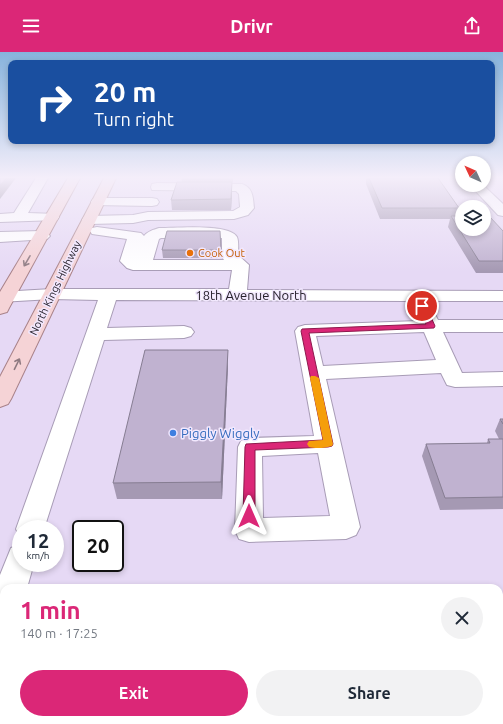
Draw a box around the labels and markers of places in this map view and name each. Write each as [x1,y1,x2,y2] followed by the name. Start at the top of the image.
[198,247,245,259] place label: Cook Out
[185,248,195,258] marker: Cook Out
[405,289,439,323] pin
[181,426,260,440] place label: Piggly Wiggly
[168,428,178,438] marker: Piggly Wiggly

